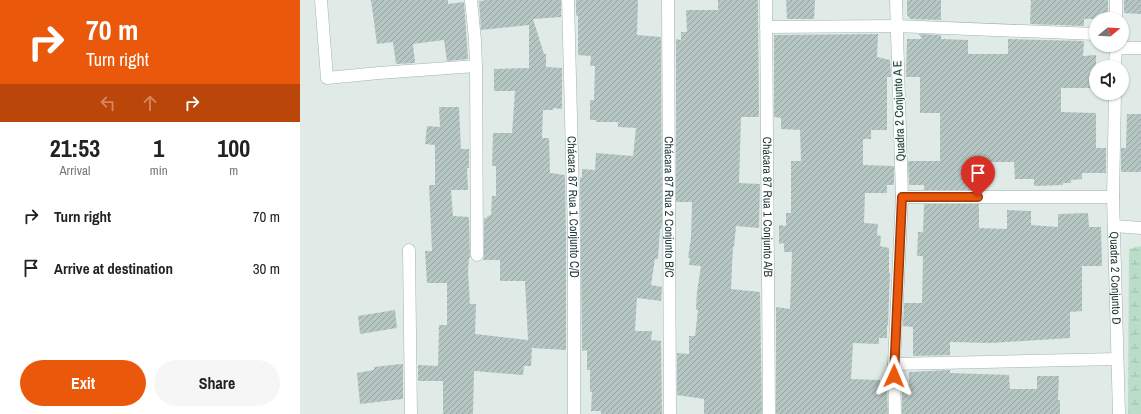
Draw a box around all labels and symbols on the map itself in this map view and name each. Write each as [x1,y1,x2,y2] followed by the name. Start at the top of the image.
[1089,12,1129,52] north arrow
[889,60,909,162] street label: Quadra 2 Conjunto A E
[563,136,582,278] street label: Chácara 87 Rua 1 Conjunto C/D
[661,136,677,278] street label: Chácara 87 Rua 2 Conjunto B/C
[759,137,776,278] street label: Chácara 87 Rua 1 Conjunto A/B
[961,156,995,197] pin
[1106,231,1125,325] street label: Quadra 2 Conjunto D
[873,355,915,397] position arrow

